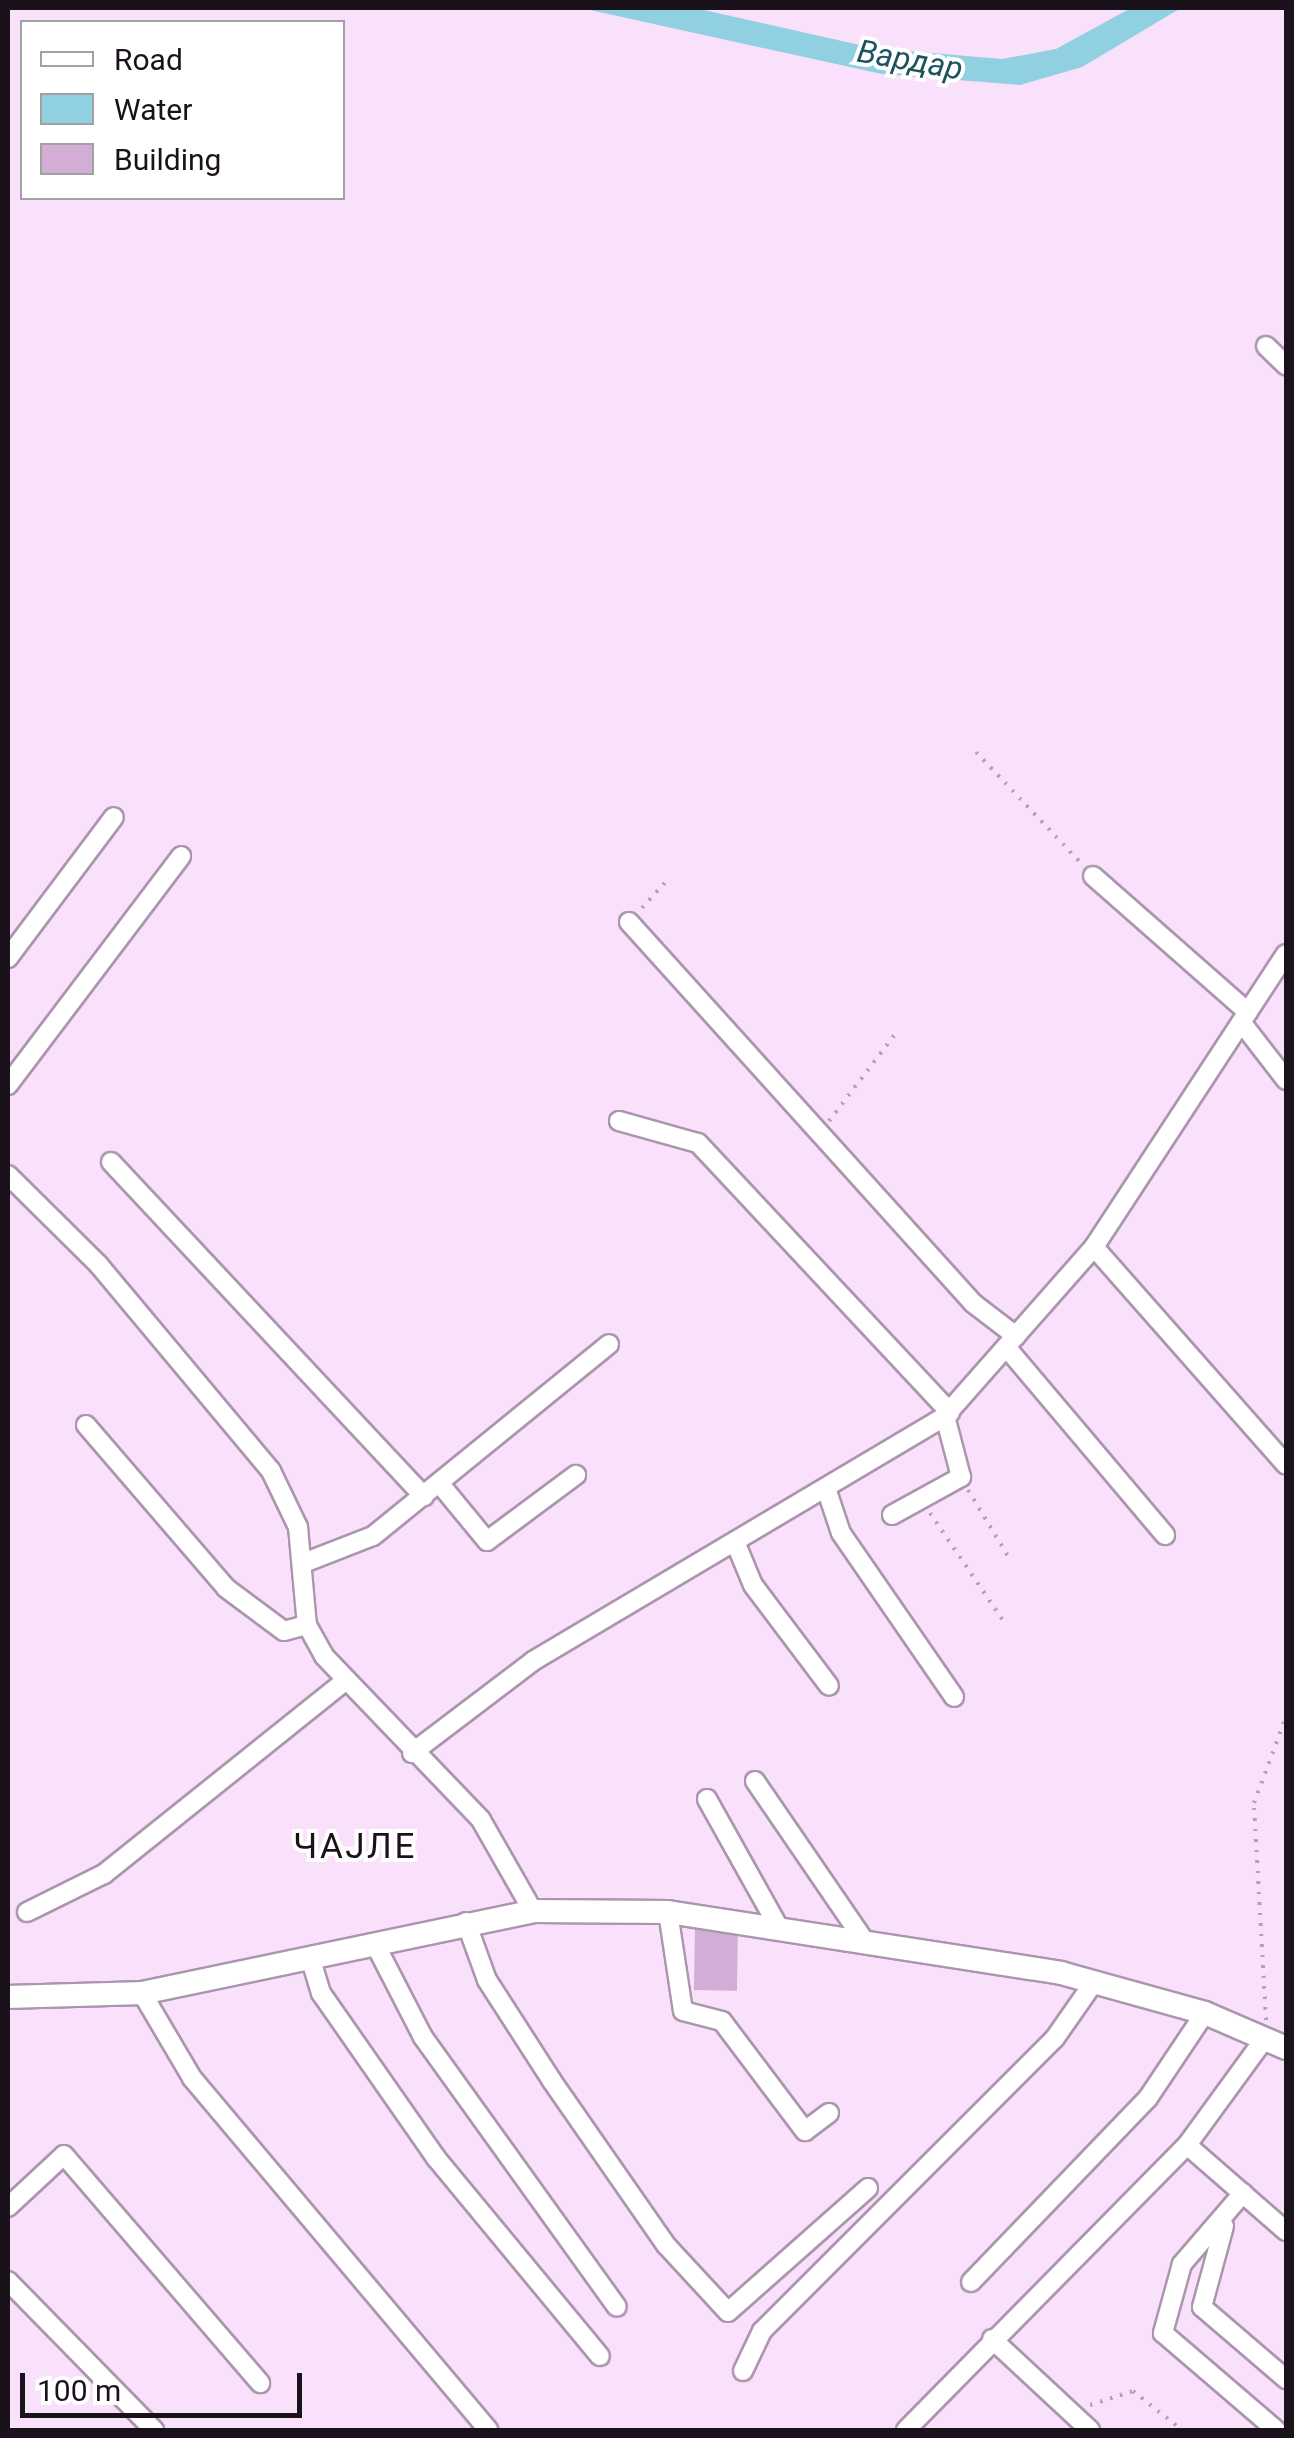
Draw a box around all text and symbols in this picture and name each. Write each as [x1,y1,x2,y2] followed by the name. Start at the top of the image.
[20,20,345,200] legend
[854,32,966,88] water label: Вардар
[114,42,183,77] text: Road
[114,92,192,127] text: Water
[114,142,221,177] text: Building
[293,1826,417,1868] district label: ЧАЈЛЕ
[25,2353,308,2415] scale bar
[37,2373,121,2408] text: 100 m

